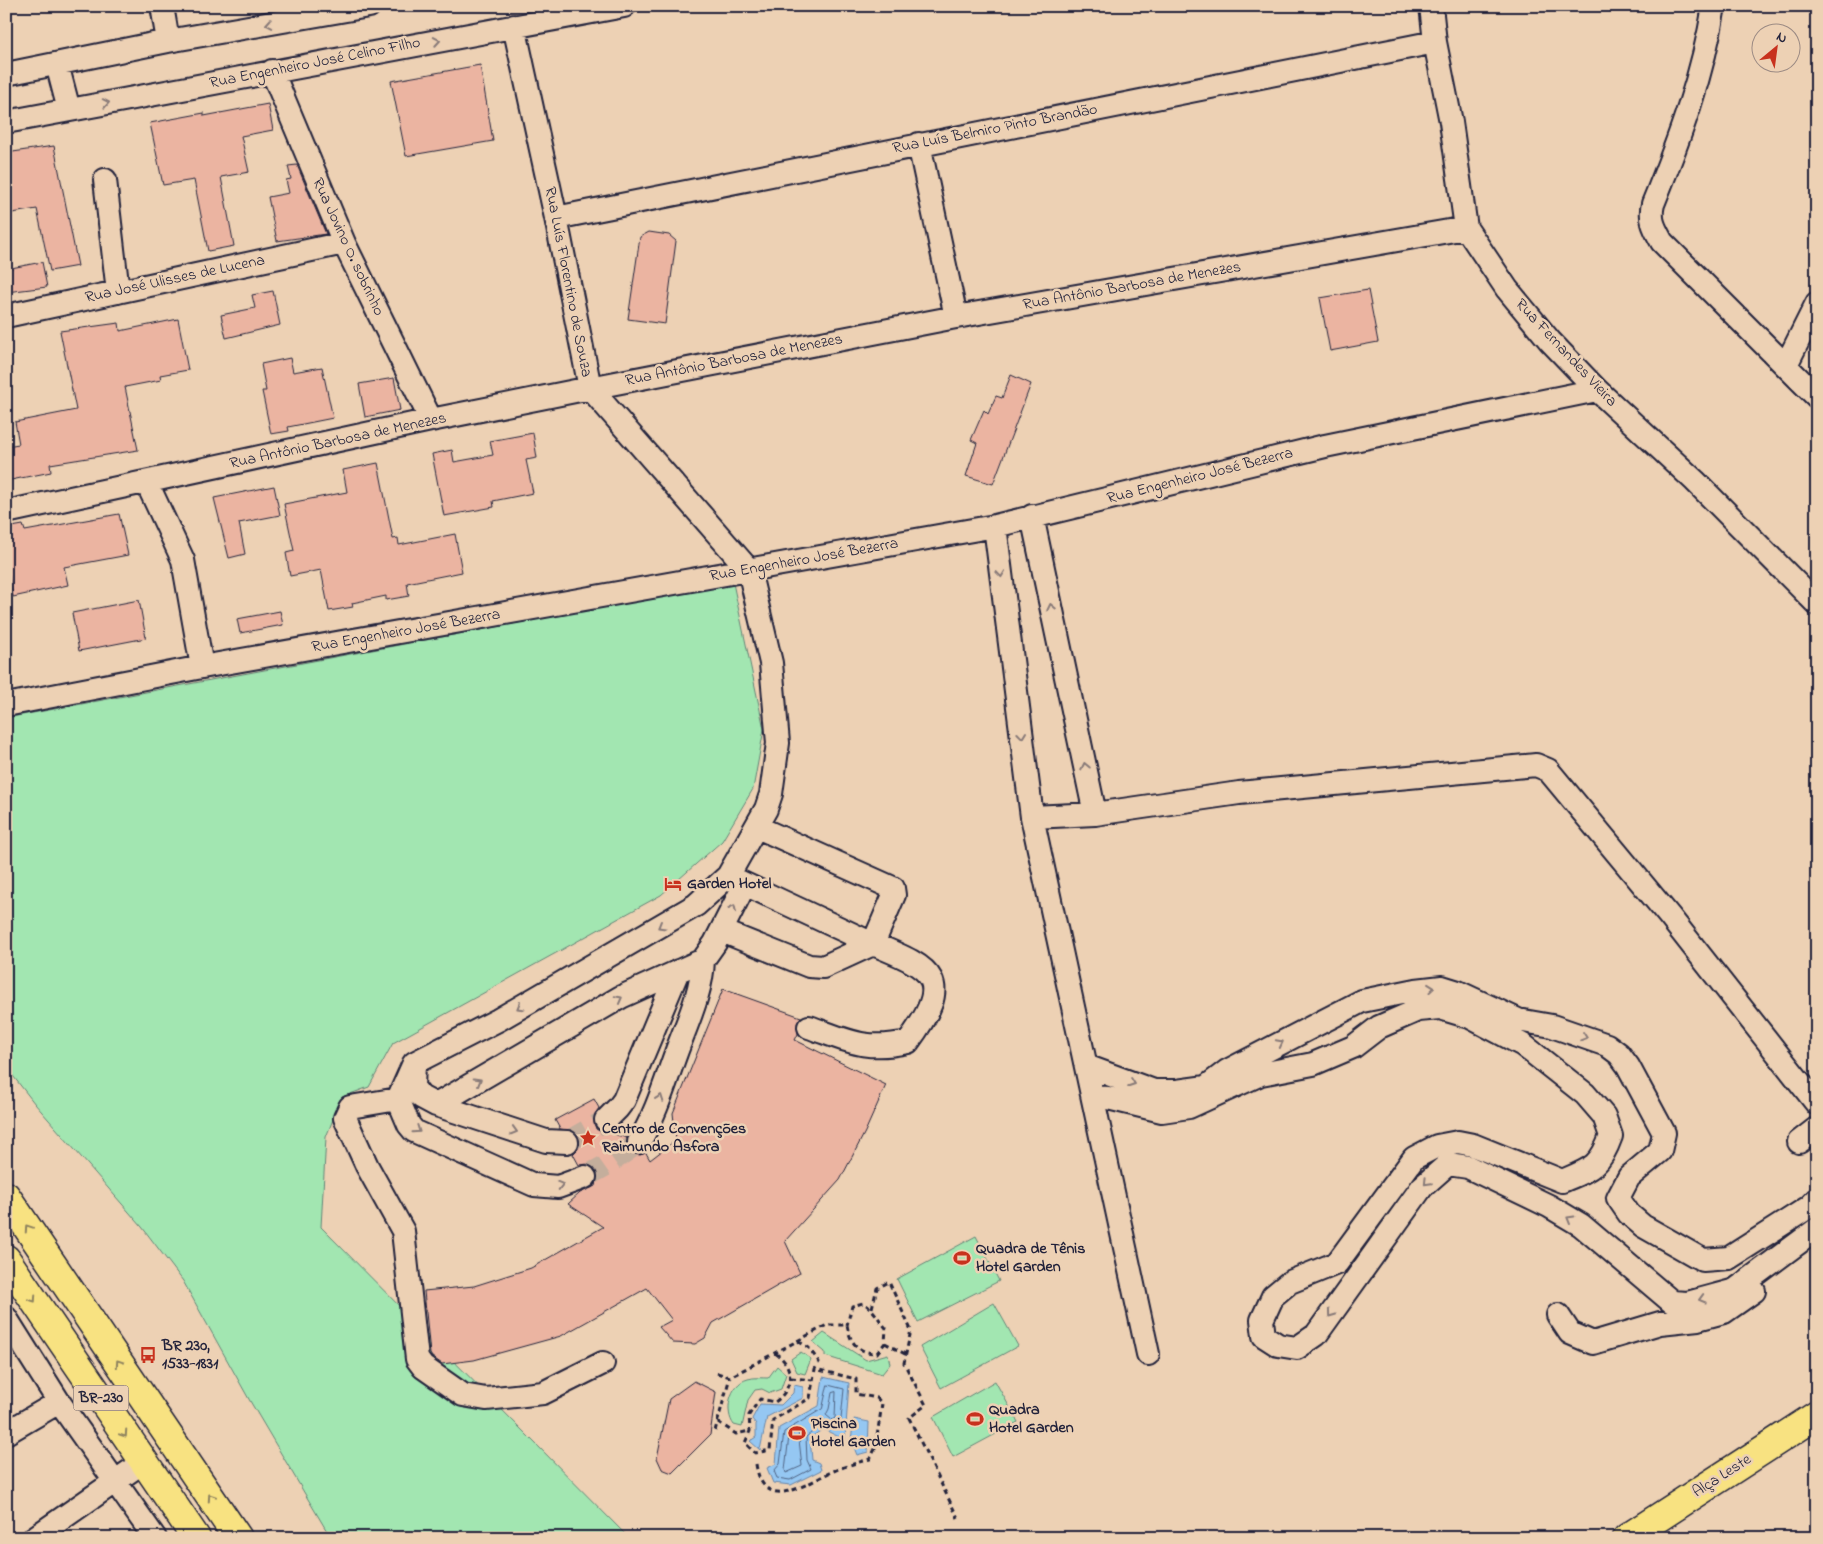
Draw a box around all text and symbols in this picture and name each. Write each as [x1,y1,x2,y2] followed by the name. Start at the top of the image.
[265,18,274,28] one-way arrow
[1750,22,1800,72] north arrow
[1772,26,1791,49] text: N
[207,31,423,95] street label: Rua Engenheiro José Celino Filho
[433,36,442,46] one-way arrow
[890,97,1100,161] street label: Rua Luís Belmiro Pinto Brandão
[101,98,110,109] one-way arrow
[305,174,391,320] street label: Rua Jovino O. sobrinho
[538,185,598,379] street label: Rua Luís Florentino de Souza
[83,248,267,310] street label: Rua José Ulisses de Lucena
[1021,255,1243,317] street label: Rua Antônio Barbosa de Menezes
[1509,293,1623,413] street label: Rua Fernandes Vieira
[623,327,845,393] street label: Rua Antônio Barbosa de Menezes
[227,406,449,476] street label: Rua Antônio Barbosa de Menezes
[1104,441,1296,511] street label: Rua Engenheiro José Bezerra
[708,532,900,588] street label: Rua Engenheiro José Bezerra
[995,570,1006,578] one-way arrow
[310,603,502,659] street label: Rua Engenheiro José Bezerra
[1046,603,1057,612] one-way arrow
[1016,731,1027,739] one-way arrow
[1080,762,1091,770] one-way arrow
[687,872,772,896] place label: Garden Hotel
[663,874,683,894] hotel icon: Garden Hotel
[727,904,737,913] one-way arrow
[657,919,666,929] one-way arrow
[1428,983,1436,994] one-way arrow
[613,995,622,1005] one-way arrow
[517,1001,526,1011] one-way arrow
[1580,1031,1588,1041] one-way arrow
[1275,1039,1284,1049] one-way arrow
[473,1077,482,1087] one-way arrow
[1127,1077,1136,1087] one-way arrow
[654,1094,664,1103] one-way arrow
[601,1117,746,1159] place label: Centro de Convenções Raimundo Asfora
[412,1124,421,1134] one-way arrow
[510,1126,518,1136] one-way arrow
[578,1128,598,1148] place icon: Centro de Convenções Raimundo Asfora
[1424,1177,1433,1186] one-way arrow
[556,1180,564,1191] one-way arrow
[1567,1215,1576,1225] one-way arrow
[25,1225,34,1234] one-way arrow
[976,1237,1085,1279] place label: Quadra de Tênis Hotel Garden
[952,1248,972,1268] sports icon: Quadra de Tênis Hotel Garden
[1698,1293,1706,1303] one-way arrow
[27,1294,37,1303] one-way arrow
[1328,1308,1337,1318] one-way arrow
[161,1334,219,1376] place label: BR 230, 1533-1831
[138,1345,158,1365] bus stop icon: BR 230, 1533-1831
[116,1359,125,1369] one-way arrow
[74,1386,128,1410] road number: BR-230
[989,1398,1074,1440] place label: Quadra Hotel Garden
[965,1409,985,1429] sports icon: Quadra Hotel Garden
[811,1412,896,1454] place label: Piscina Hotel Garden
[787,1423,807,1443] sports icon: Piscina Hotel Garden
[118,1428,127,1437] one-way arrow
[1688,1447,1757,1504] street label: Alça Leste
[207,1494,217,1503] one-way arrow

